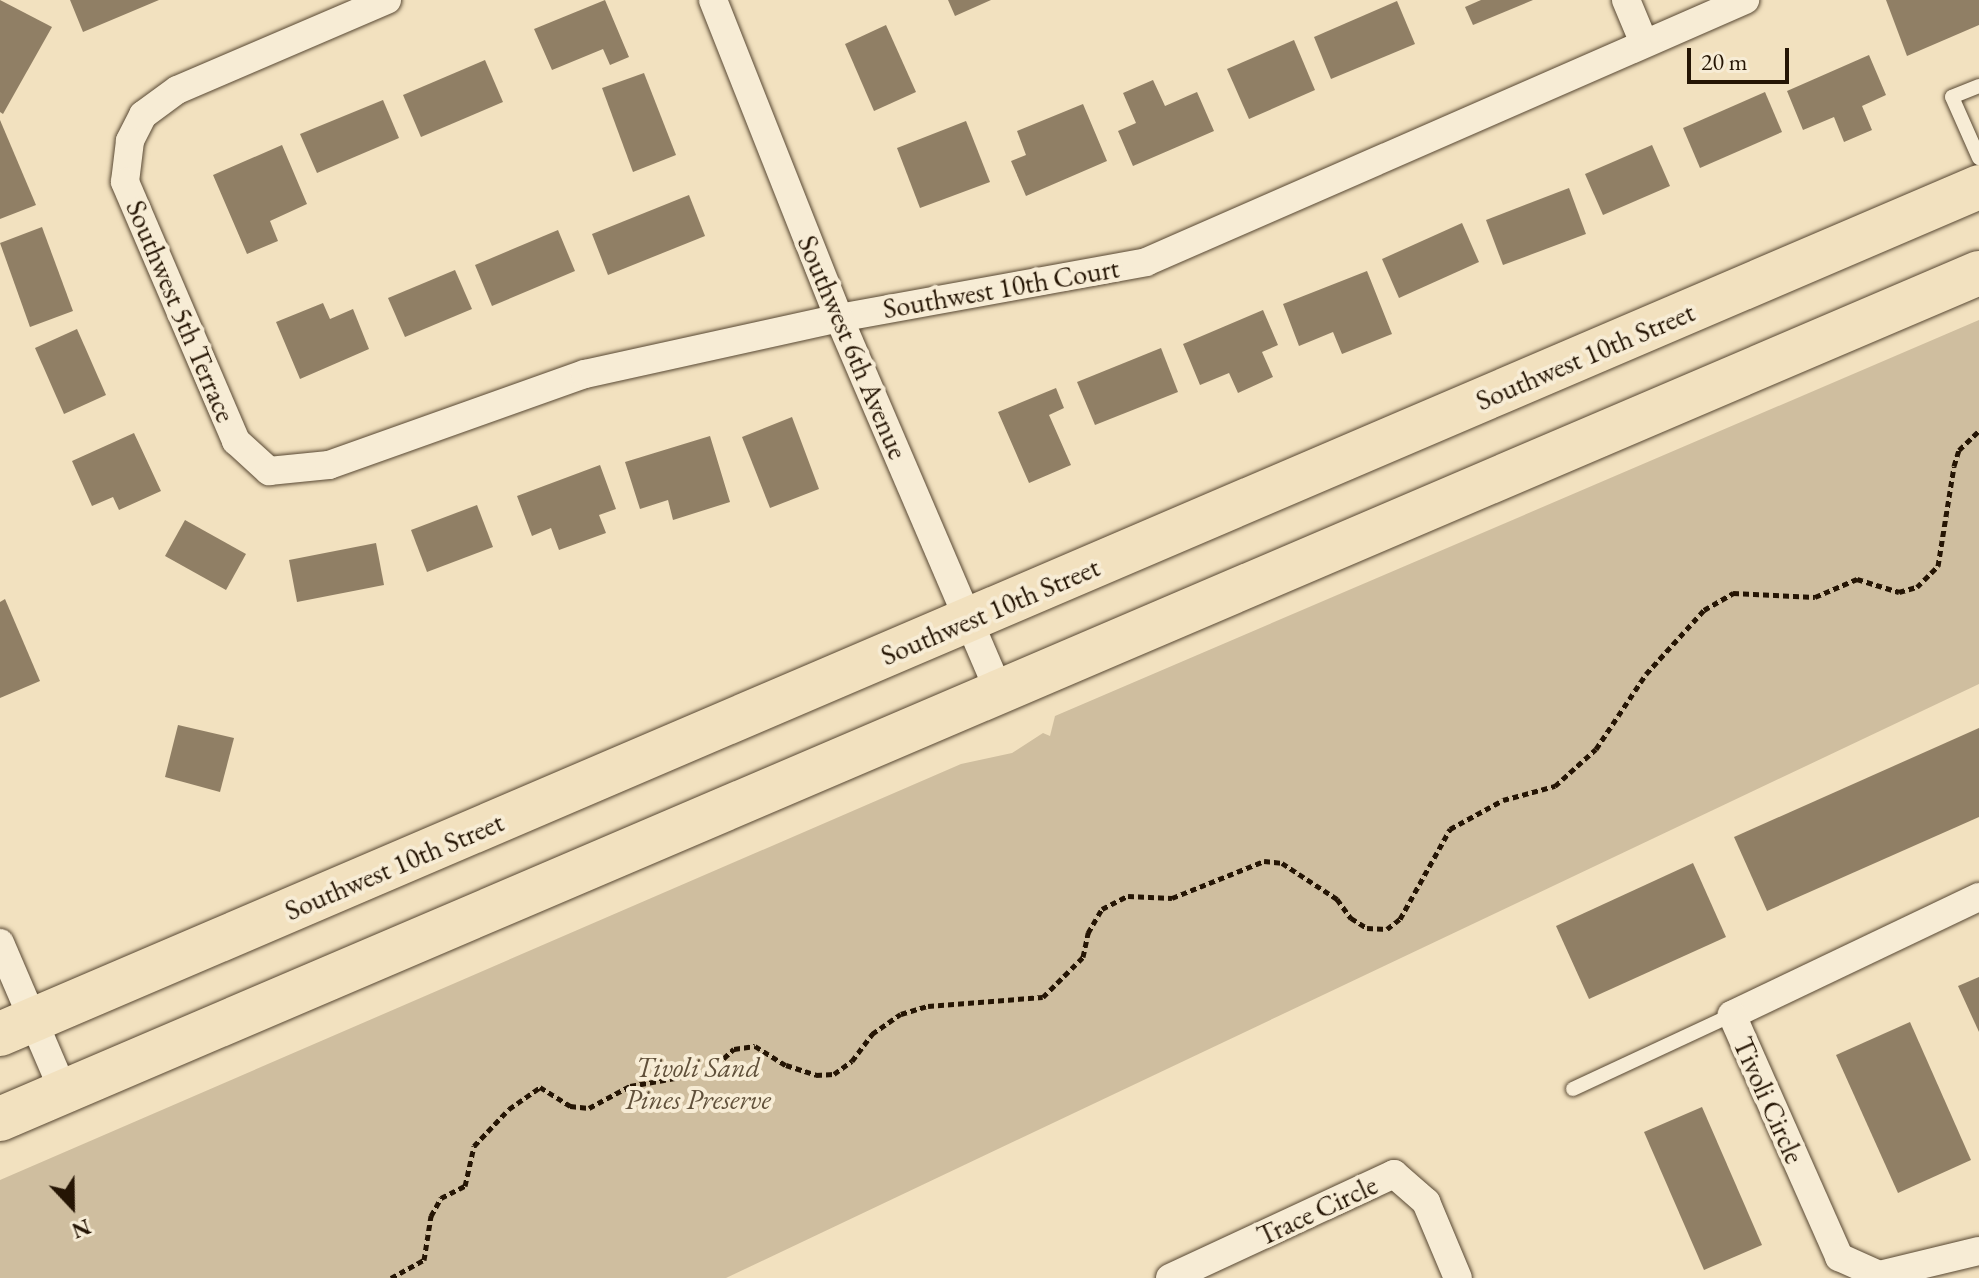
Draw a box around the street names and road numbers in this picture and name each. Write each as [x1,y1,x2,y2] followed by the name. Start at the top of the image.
[119,195,243,427] street label: Southwest 5th Terrace
[791,230,915,464] street label: Southwest 6th Avenue
[880,251,1122,325] street label: Southwest 10th Court
[1471,295,1699,417] street label: Southwest 10th Street
[876,550,1104,672] street label: Southwest 10th Street
[280,805,508,927] street label: Southwest 10th Street
[1726,1032,1812,1168] street label: Tivoli Circle
[1251,1168,1383,1252] street label: Trace Circle

